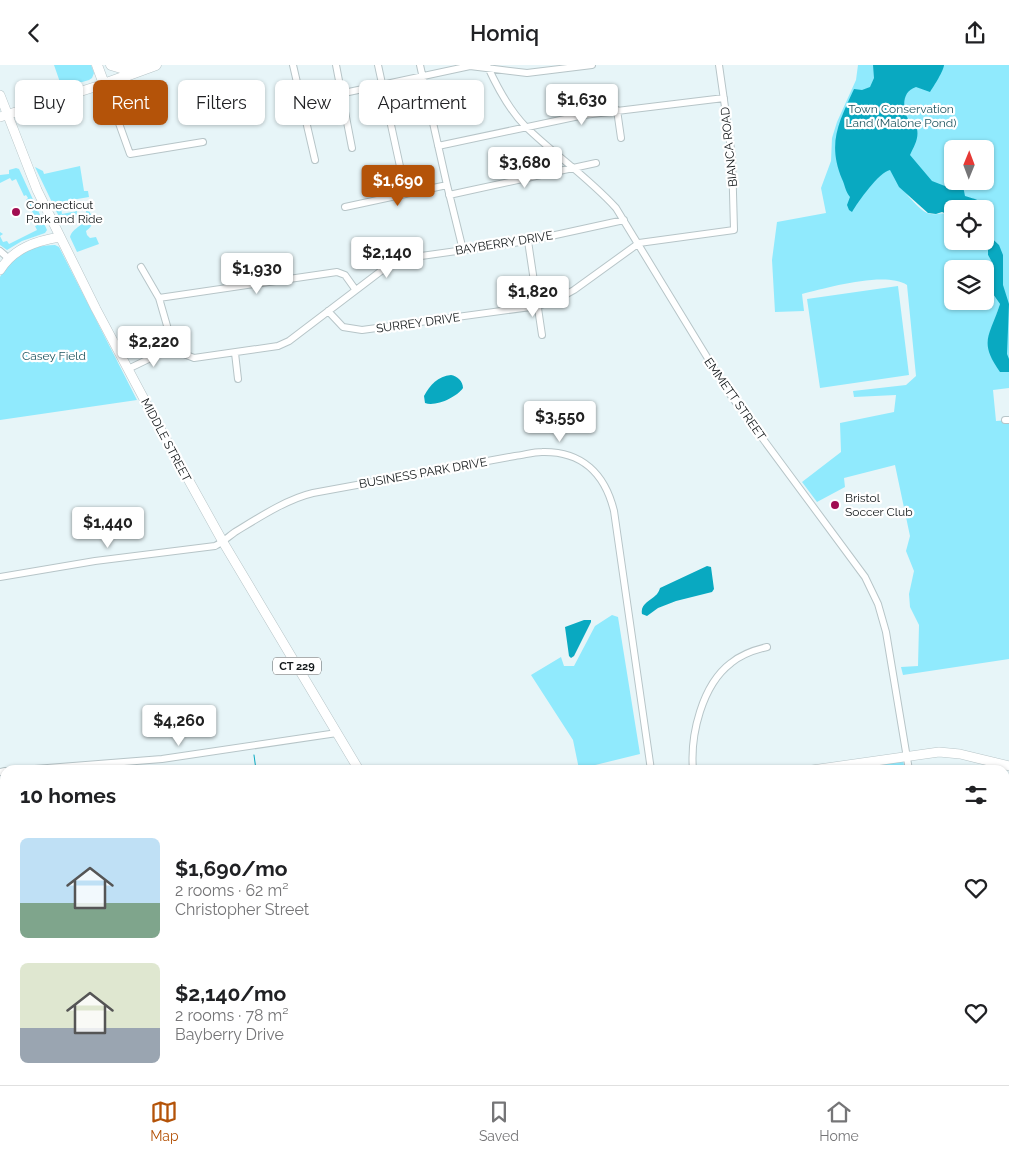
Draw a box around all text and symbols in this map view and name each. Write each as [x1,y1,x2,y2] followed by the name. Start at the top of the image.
[20,19,48,47] icon: back
[961,19,989,47] icon: share
[470,20,539,46] text: Homiq
[15,80,83,125] chip: Buy
[93,80,168,125] chip: Rent
[178,80,265,125] chip: Filters
[275,80,349,125] chip: New
[359,80,484,125] chip: Apartment
[541,83,623,126] pin: $1,630
[557,90,607,109] text: $1,630
[846,102,956,130] park label: Town Conservation Land (Malone Pond)
[718,106,740,188] street label: BIANCA ROAD
[944,140,994,190] north arrow
[944,140,994,310] map controls
[484,147,566,189] pin: $3,680
[499,153,551,172] text: $3,680
[357,165,439,207] pin: $1,690
[373,171,423,190] text: $1,690
[26,198,103,226] place label: Connecticut Park and Ride
[944,200,994,250] button: locate
[10,206,22,218] marker: Connecticut Park and Ride
[454,228,554,258] street label: BAYBERRY DRIVE
[346,237,428,279] pin: $2,140
[362,243,412,262] text: $2,140
[216,253,298,295] pin: $1,930
[232,259,282,278] text: $1,930
[944,260,994,310] button: layers
[492,275,574,318] pin: $1,820
[508,282,558,301] text: $1,820
[375,310,461,336] street label: SURREY DRIVE
[113,325,195,368] pin: $2,220
[129,332,179,351] text: $2,220
[22,349,86,363] park label: Casey Field
[701,355,769,443] street label: EMMETT STREET
[138,396,194,485] street label: MIDDLE STREET
[519,401,601,443] pin: $3,550
[535,407,585,426] text: $3,550
[358,455,488,491] street label: BUSINESS PARK DRIVE
[845,491,913,519] place label: Bristol Soccer Club
[829,499,841,511] marker: Bristol Soccer Club
[67,507,149,549] pin: $1,440
[83,513,133,532] text: $1,440
[273,657,321,675] road number: CT 229
[138,705,220,747] pin: $4,260
[153,711,205,730] text: $4,260
[962,781,990,809] icon: filters
[20,783,116,808] text: 10 homes
[175,856,288,881] text: $1,690/mo
[60,858,120,918] icon: home
[962,874,990,902] icon: heart
[175,881,288,900] text: 2 rooms · 62 m²
[175,900,309,919] text: Christopher Street
[175,981,286,1006] text: $2,140/mo
[60,983,120,1043] icon: home
[962,999,990,1027] icon: heart
[175,1006,288,1025] text: 2 rooms · 78 m²
[175,1025,284,1044] text: Bayberry Drive
[150,1098,179,1144] tab: Map
[479,1098,519,1144] tab: Saved
[819,1098,859,1144] tab: Home

